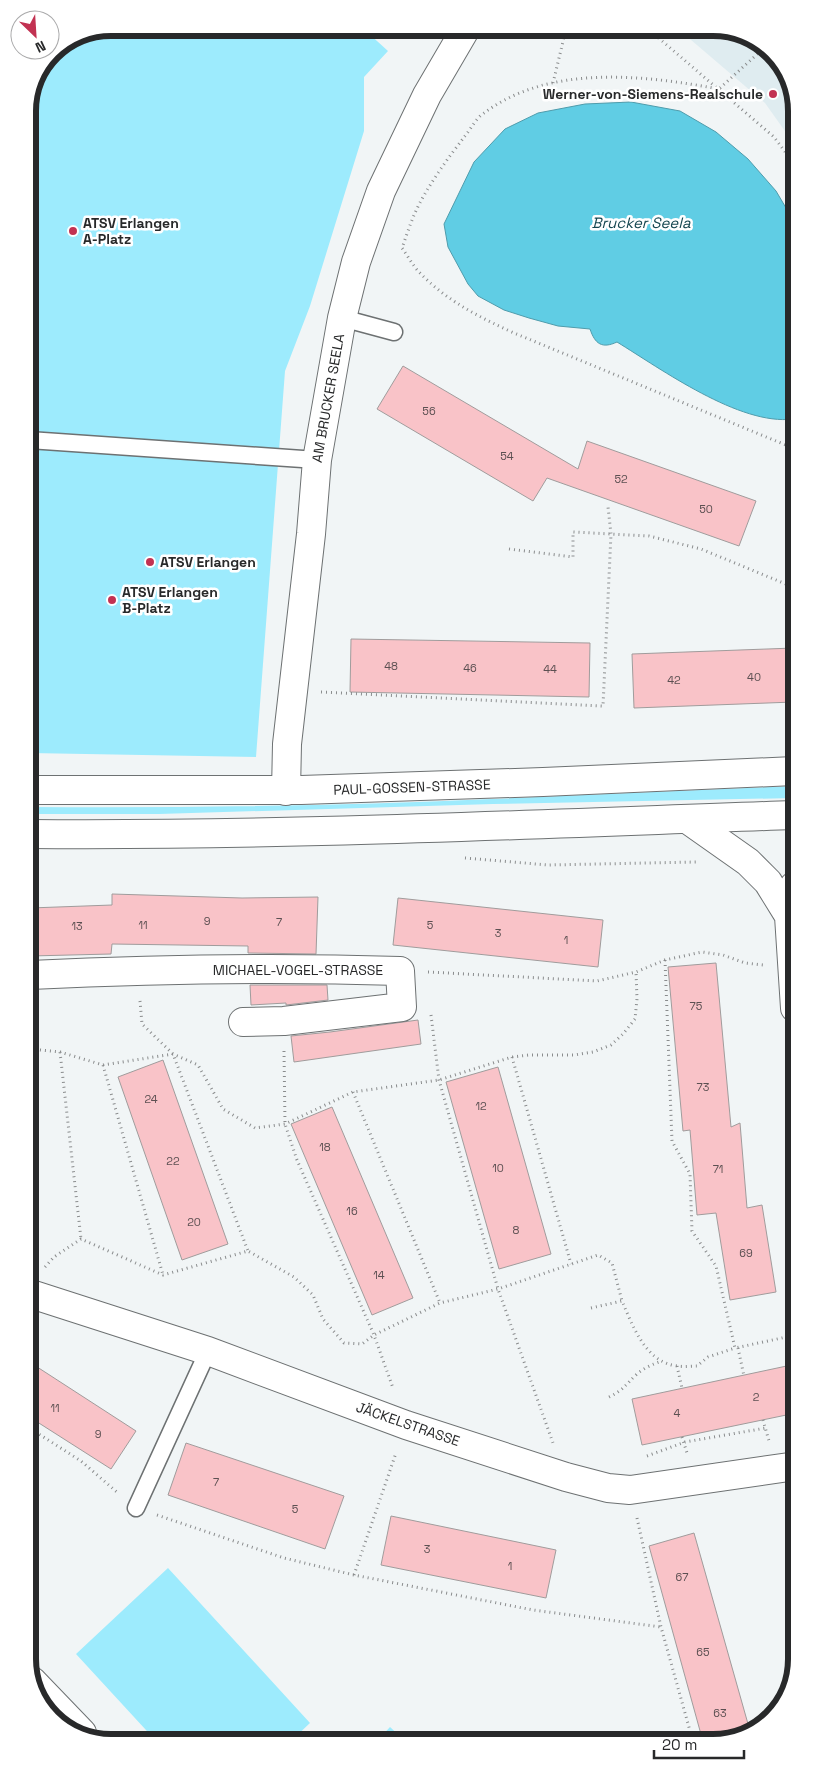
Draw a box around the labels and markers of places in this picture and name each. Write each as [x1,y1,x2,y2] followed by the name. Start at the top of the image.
[543,85,763,103] place label: Werner-von-Siemens-Realschule
[767,88,779,100] marker: Werner-von-Siemens-Realschule
[83,214,179,248] place label: ATSV Erlangen A-Platz
[67,225,79,237] marker: ATSV Erlangen A-Platz
[160,553,256,571] place label: ATSV Erlangen
[144,556,156,568] marker: ATSV Erlangen
[122,583,218,617] place label: ATSV Erlangen B-Platz
[106,594,118,606] marker: ATSV Erlangen B-Platz

